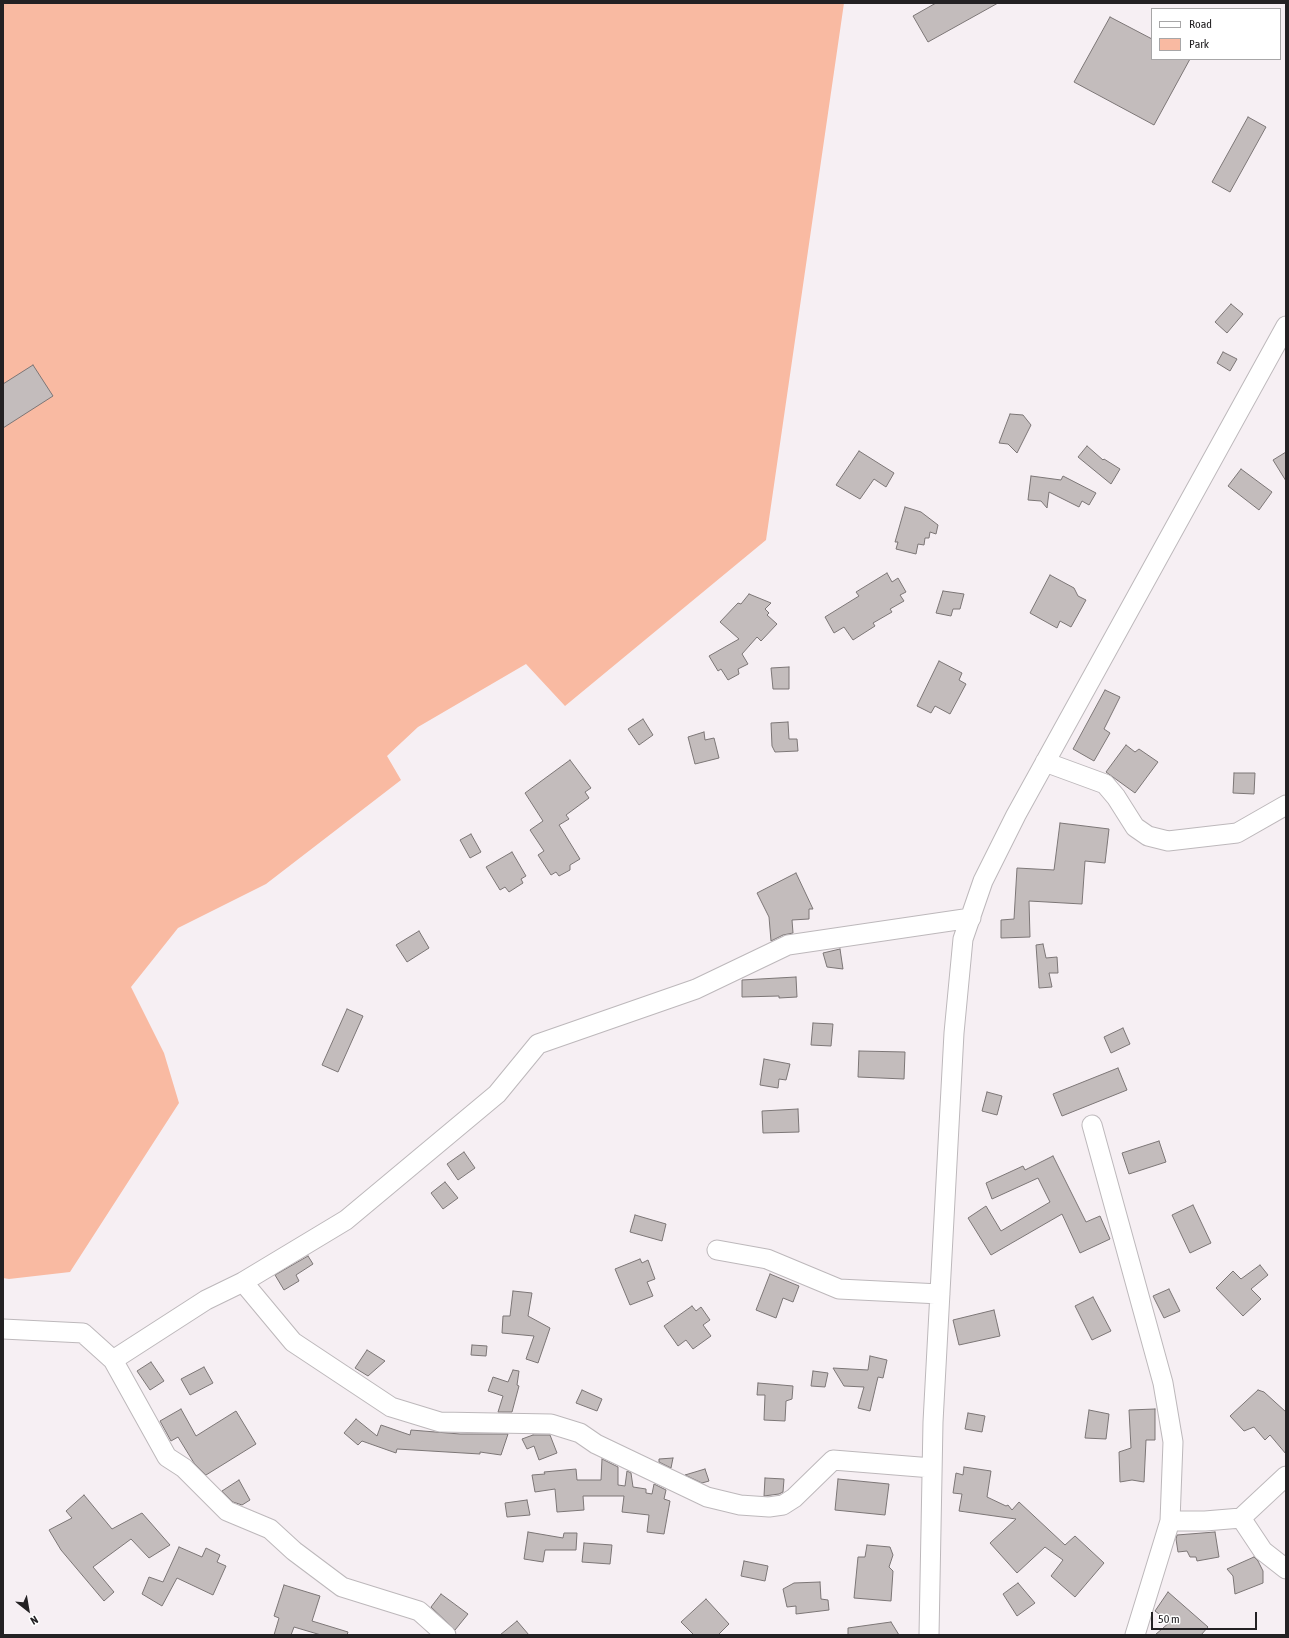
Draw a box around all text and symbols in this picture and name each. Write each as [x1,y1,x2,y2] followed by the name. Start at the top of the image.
[1151,8,1281,60] legend
[1189,17,1212,31] text: Road
[1189,37,1209,51] text: Park
[8,1590,48,1630] north arrow
[1153,1604,1259,1630] scale bar
[1158,1612,1180,1626] text: 50 m
[28,1613,40,1627] text: N

